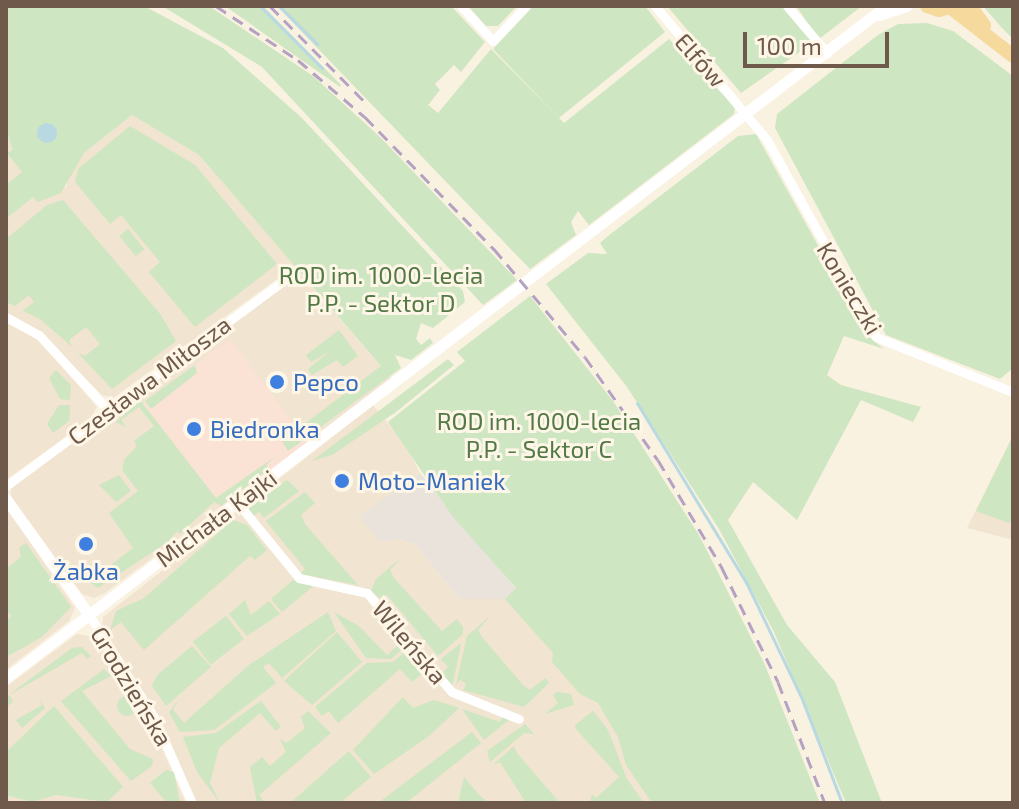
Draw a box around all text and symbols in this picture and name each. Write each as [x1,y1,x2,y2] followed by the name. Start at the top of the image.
[747,16,893,66] scale bar
[669,27,733,93] street label: Elfów
[757,31,822,60] text: 100 m
[811,237,889,339] street label: Konieczki
[279,261,483,317] park label: ROD im. 1000-lecia P.P. - Sektor D
[62,309,236,451] street label: Czesława Miłosza
[293,368,359,396] place label: Pepco
[268,373,286,391] marker: Pepco
[437,407,641,463] park label: ROD im. 1000-lecia P.P. - Sektor C
[210,415,320,443] place label: Biedronka
[185,420,203,438] marker: Biedronka
[150,463,282,573] street label: Michała Kajki
[358,467,505,495] place label: Moto-Maniek
[333,472,351,490] marker: Moto-Maniek
[77,535,95,553] marker: Żabka
[53,557,119,585] place label: Żabka
[367,594,453,690] street label: Wileńska
[85,621,179,751] street label: Grodzieńska

